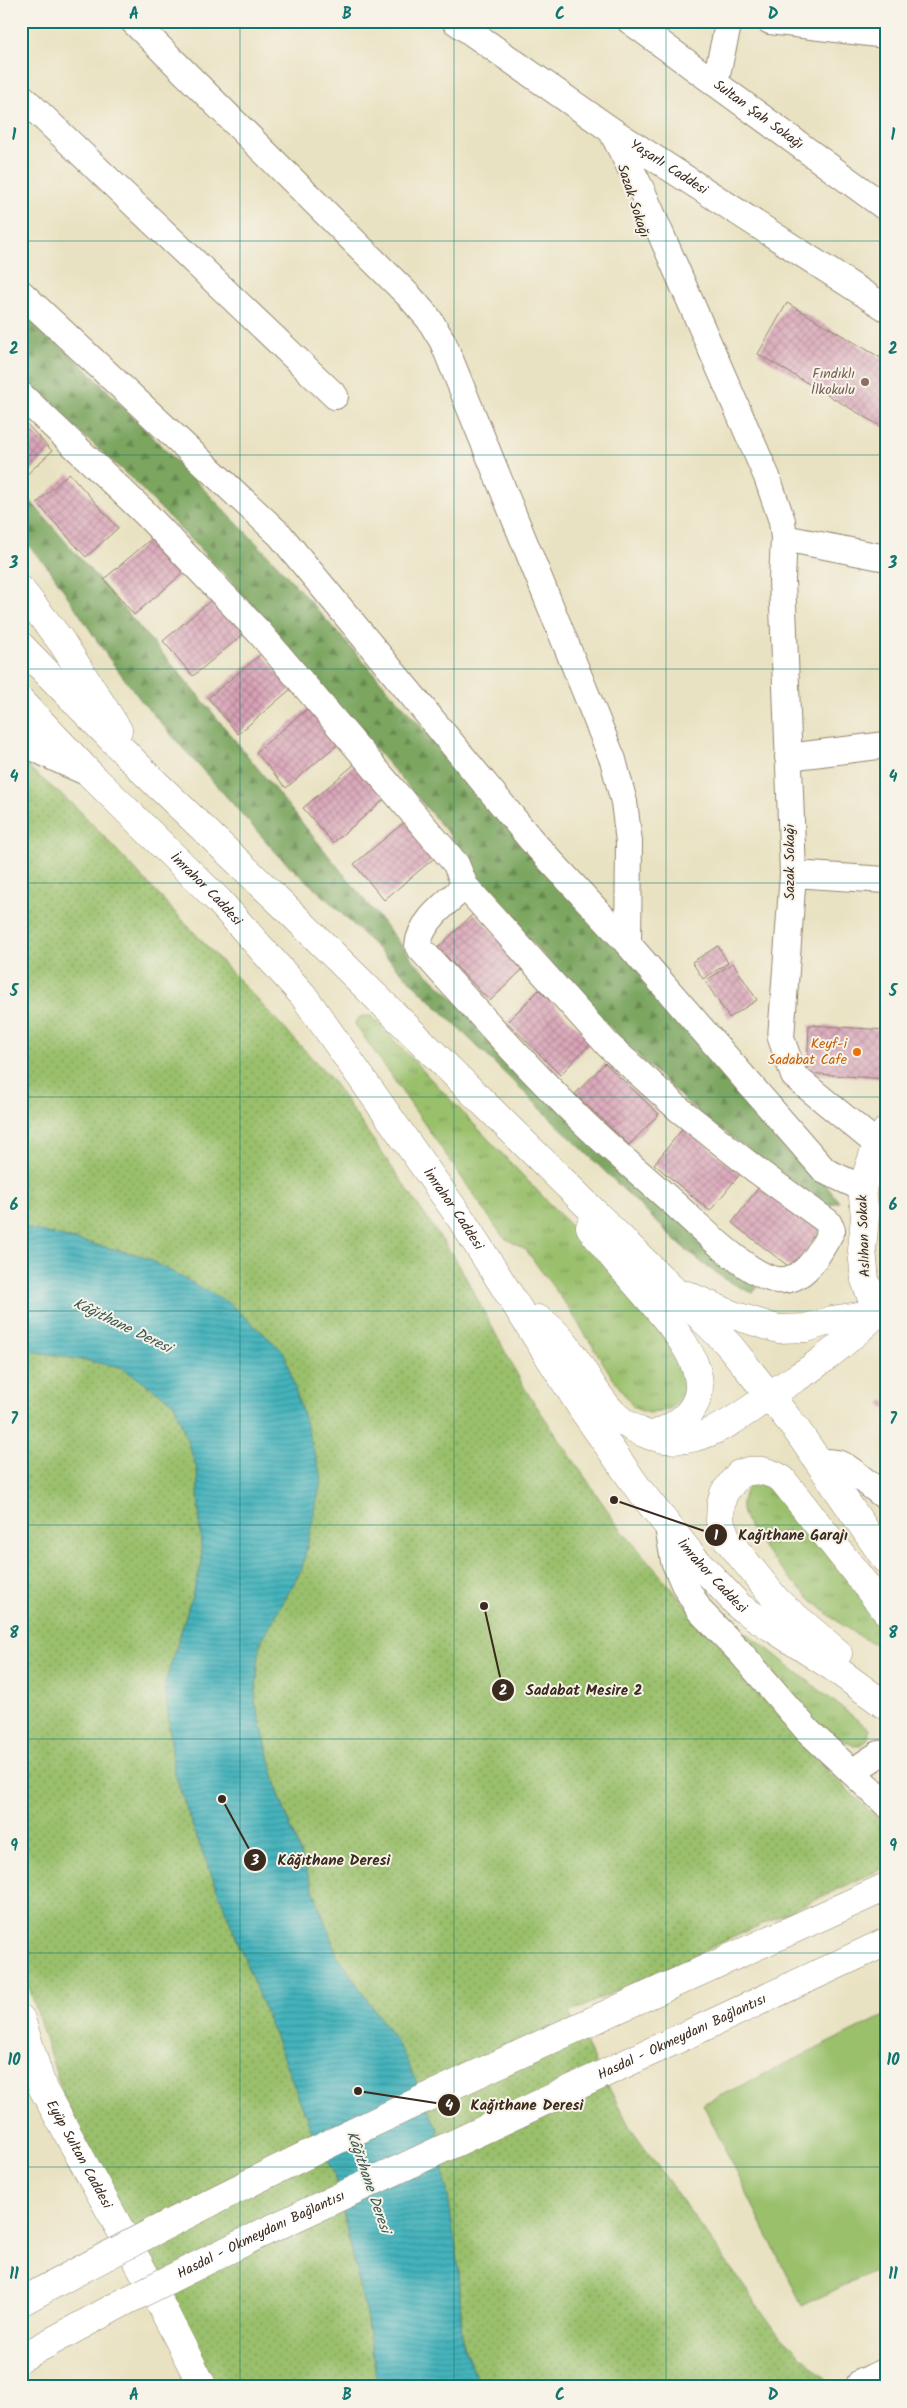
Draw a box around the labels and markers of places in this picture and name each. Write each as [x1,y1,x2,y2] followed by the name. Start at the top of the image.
[811,363,855,401] place label: Fındıklı İlkokulu
[859,376,871,388] marker: Fındıklı İlkokulu
[768,1033,848,1071] place label: Keyf-i Sadabat Cafe
[851,1046,863,1058] marker: Keyf-i Sadabat Cafe
[703,1520,857,1550] callout: Kağıthane Garajı
[490,1675,653,1705] callout: Sadabat Mesire 2
[243,1845,401,1875] callout: Kâğıthane Deresi
[436,2090,594,2120] callout: Kağıthane Deresi

